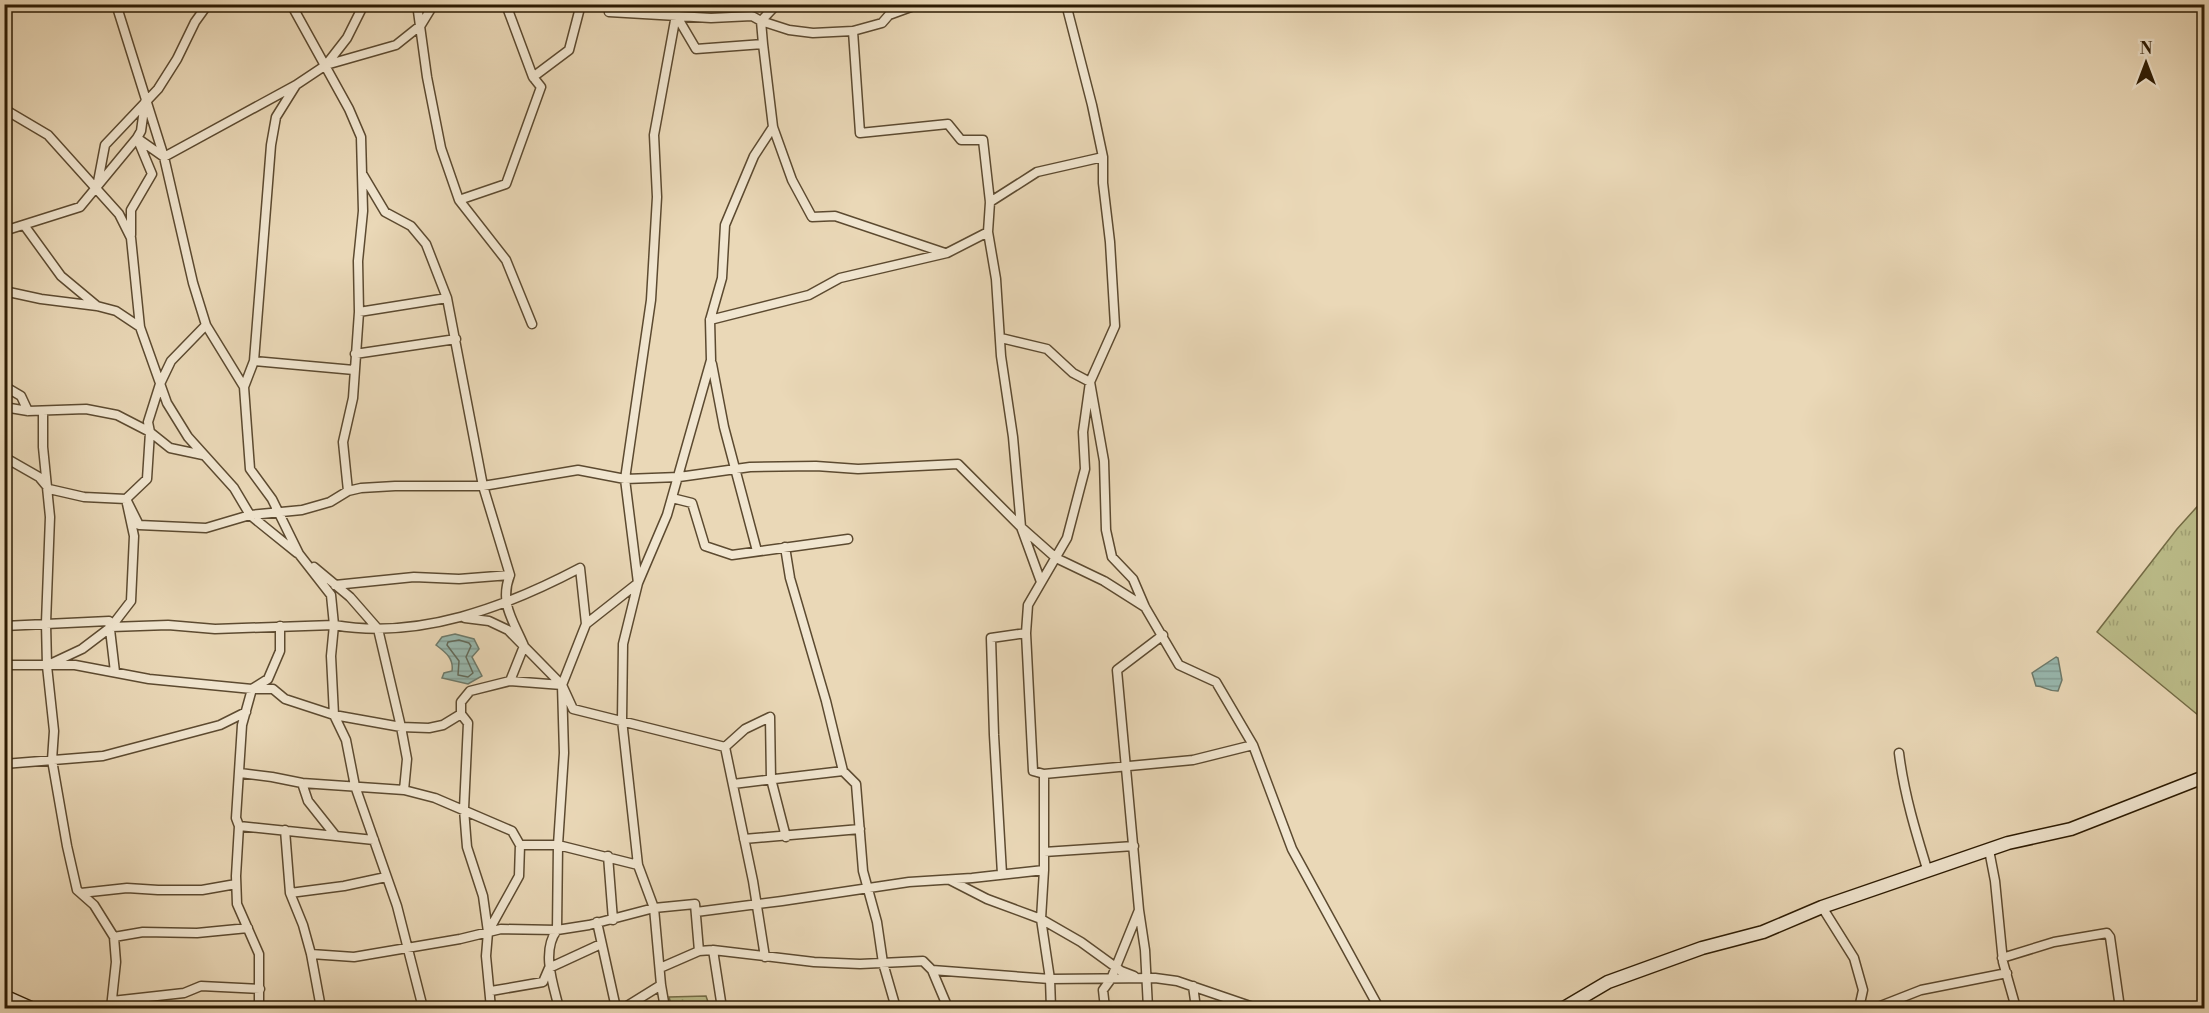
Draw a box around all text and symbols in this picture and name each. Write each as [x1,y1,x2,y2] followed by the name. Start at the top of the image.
[2116,33,2176,93] north arrow
[2140,39,2153,59] text: N

